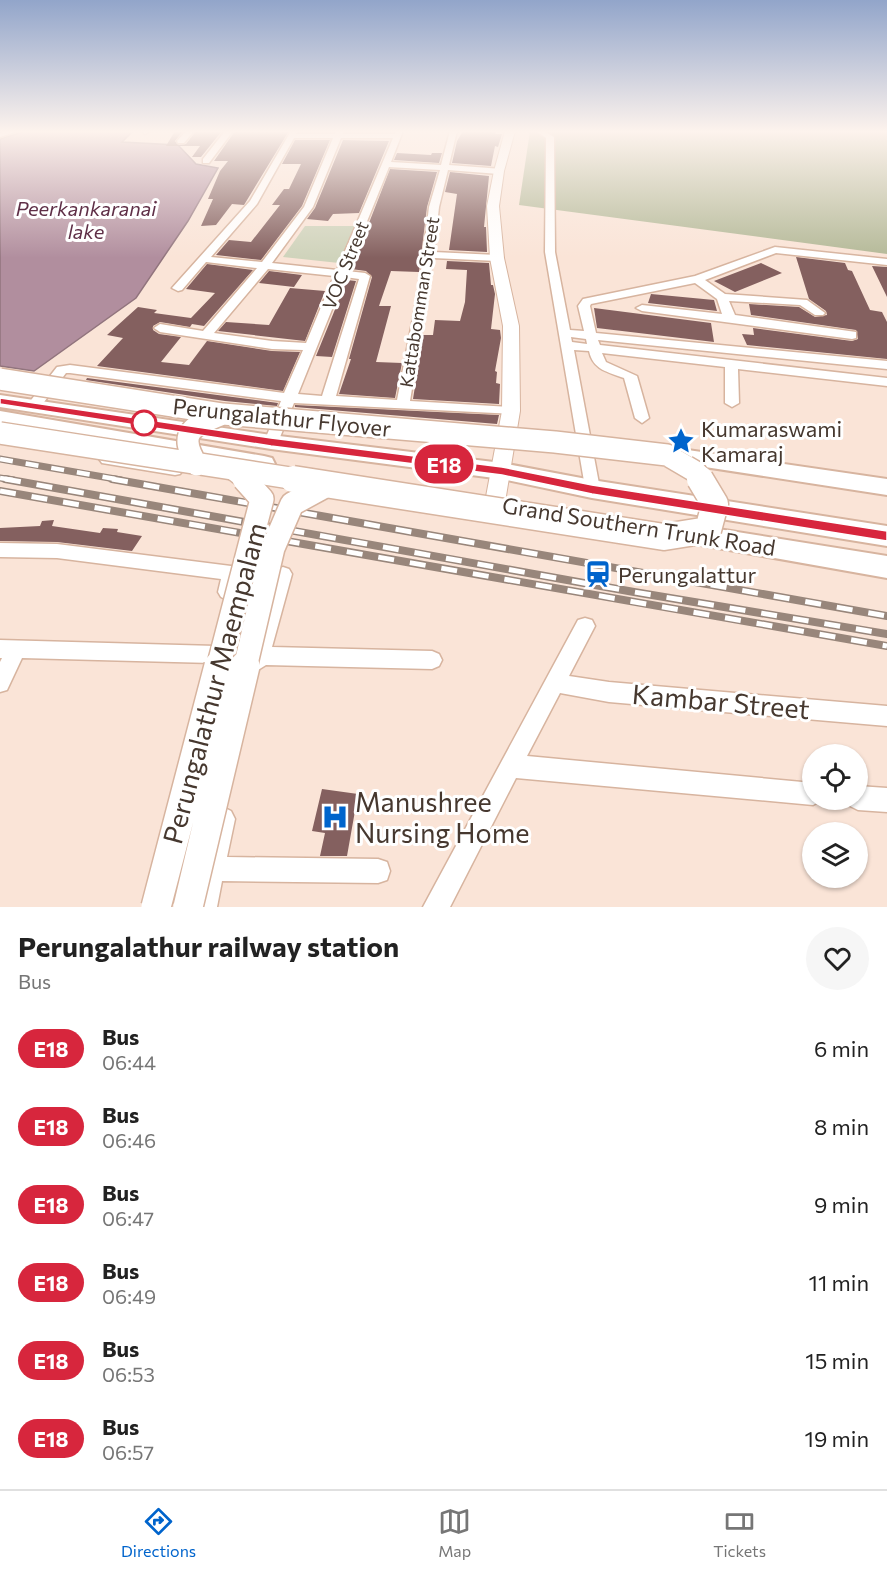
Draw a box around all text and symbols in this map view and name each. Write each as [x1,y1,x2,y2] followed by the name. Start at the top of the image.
[16,196,157,243] water label: Peerkankaranai lake
[395,215,443,389] street label: Kattabomman Street
[317,218,373,312] street label: VOC Street
[172,392,393,442] street label: Perungalathur Flyover
[131,410,157,436] unlabelled marker
[701,415,842,467] place label: Kumaraswami Kamaraj
[666,426,696,456] place icon: Kumaraswami Kamaraj
[410,444,478,484] line badge: E18
[426,452,462,477] text: E18
[500,491,778,561] street label: Grand Southern Trunk Road
[155,519,273,847] street label: Perungalathur Maempalam
[583,559,613,589] station icon: Perungalattur
[618,561,756,588] place label: Perungalattur
[631,677,811,725] street label: Kambar Street
[802,744,868,888] map controls
[802,744,868,810] button: locate
[355,785,529,849] place label: Manushree Nursing Home
[320,802,350,832] hospital icon: Manushree Nursing Home
[802,822,868,888] button: layers
[806,927,869,990] button: heart
[18,929,399,963] text: Perungalathur railway station
[18,969,51,993] text: Bus
[102,1023,139,1050] text: Bus
[814,1035,869,1062] text: 6 min
[33,1036,69,1061] text: E18
[102,1050,156,1074] text: 06:44
[102,1101,139,1128] text: Bus
[814,1113,869,1140] text: 8 min
[33,1114,69,1139] text: E18
[102,1128,156,1152] text: 06:46
[102,1179,139,1206] text: Bus
[814,1191,869,1218] text: 9 min
[33,1192,69,1217] text: E18
[102,1206,154,1230] text: 06:47
[102,1257,139,1284] text: Bus
[809,1269,869,1296] text: 11 min
[33,1270,69,1295] text: E18
[102,1284,156,1308] text: 06:49
[102,1335,139,1362] text: Bus
[805,1347,869,1374] text: 15 min
[33,1348,69,1373] text: E18
[102,1362,155,1386] text: 06:53
[102,1413,139,1440] text: Bus
[805,1425,869,1452] text: 19 min
[33,1426,69,1451] text: E18
[102,1440,154,1464] text: 06:57
[121,1505,196,1560] tab: Directions
[438,1505,471,1560] tab: Map
[713,1505,766,1560] tab: Tickets

